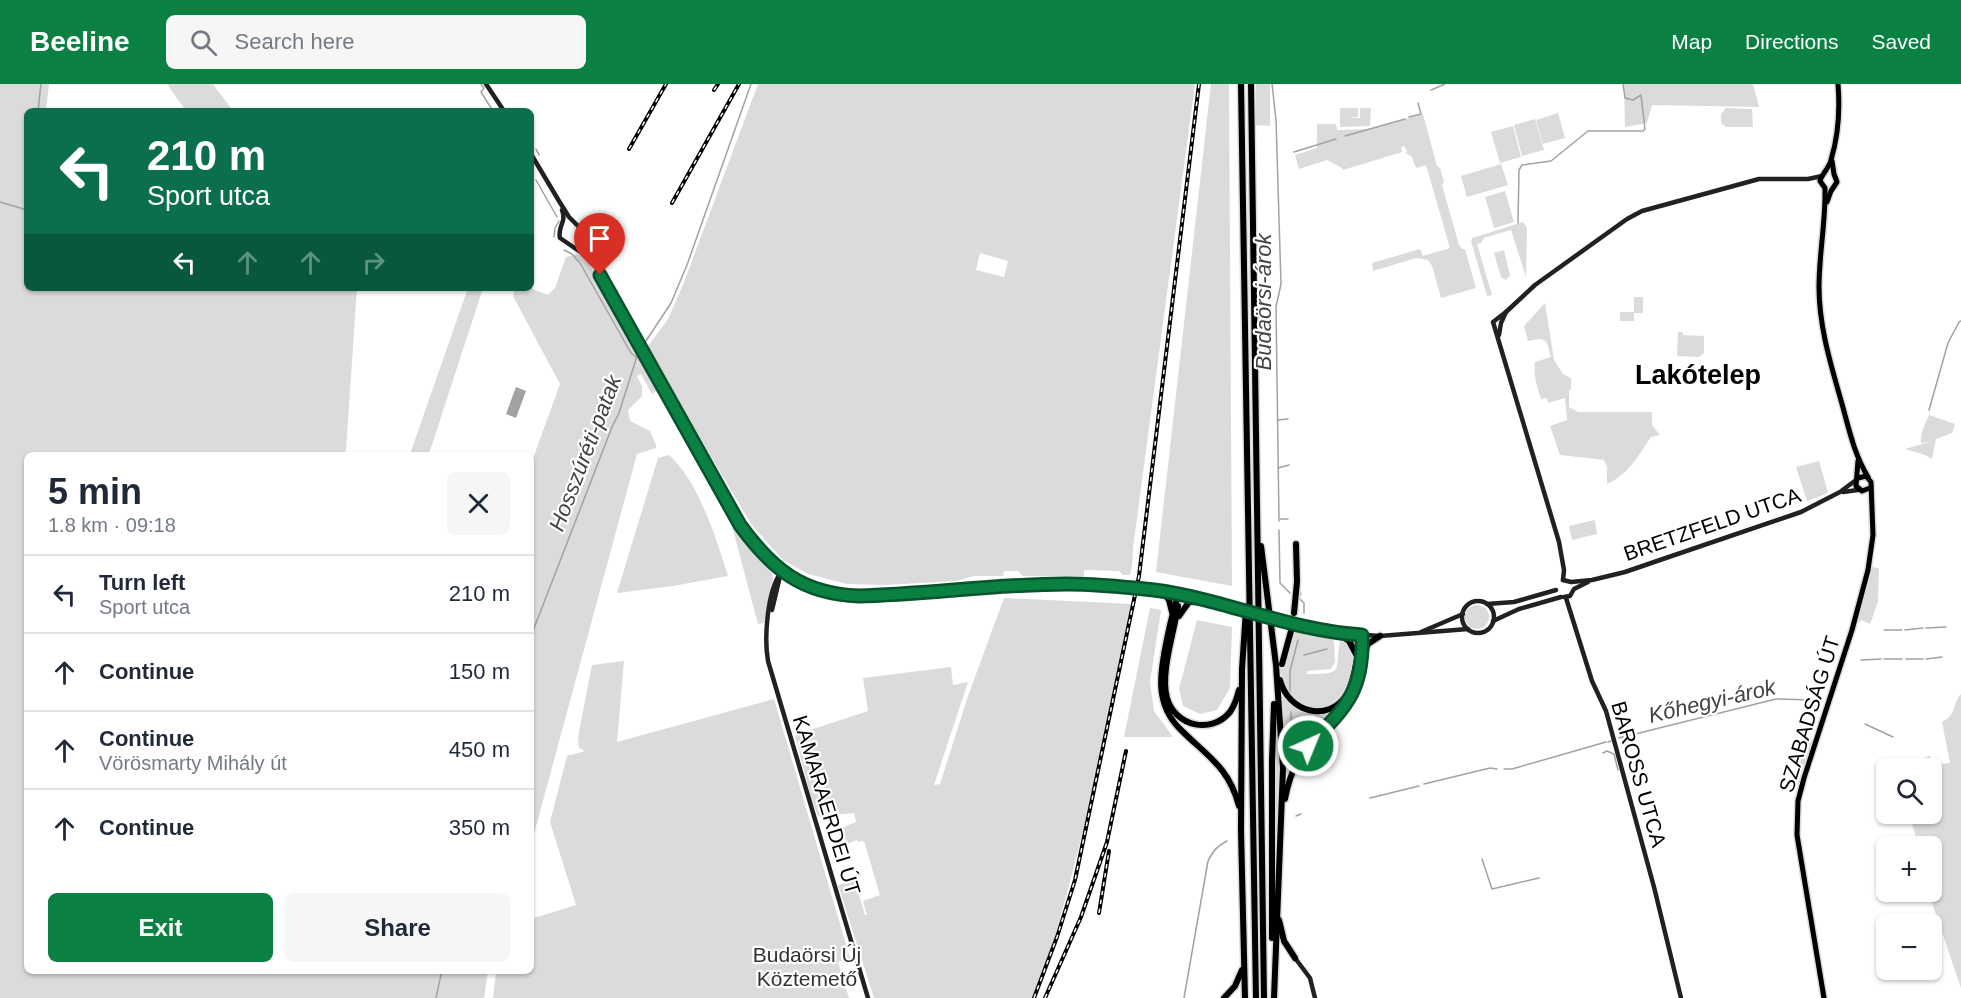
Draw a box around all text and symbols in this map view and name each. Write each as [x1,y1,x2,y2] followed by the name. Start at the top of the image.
[166,15,586,69] search box
[30,26,130,57] text: Beeline
[187,26,220,59] icon: search
[235,29,354,54] text: Search here
[1671,30,1712,53] text: Map
[1745,30,1838,53] text: Directions
[1871,30,1931,53] text: Saved
[48,132,126,210] icon: left
[147,132,266,179] text: 210 m
[147,181,270,211] text: Sport utca
[574,213,625,275] pin
[583,222,616,255] icon: arrive
[1251,233,1276,370] water label: Budaörsi-árok
[168,246,201,279] icon: left
[231,246,264,279] icon: ahead
[294,246,327,279] icon: ahead
[357,246,390,279] icon: right
[1635,360,1761,390] district label: Lakótelep
[544,371,627,535] water label: Hosszúréti-patak
[48,471,142,512] text: 5 min
[447,472,510,535] button: close
[1621,483,1803,565] street label: BRETZFELD UTCA
[48,514,176,536] text: 1.8 km · 09:18
[99,570,185,595] text: Turn left
[48,578,81,611] icon: left
[449,581,510,606] text: 210 m
[99,596,190,618] text: Sport utca
[1774,633,1844,795] street label: SZABADSÁG ÚT
[48,656,81,689] icon: ahead
[99,659,194,684] text: Continue
[449,659,510,684] text: 150 m
[1646,674,1779,728] water label: Kőhegyi-árok
[1607,698,1671,850] street label: BAROSS UTCA
[789,712,865,898] street label: KAMARAERDEI ÚT
[1276,714,1340,778] position arrow
[99,726,194,751] text: Continue
[48,734,81,767] icon: ahead
[449,737,510,762] text: 450 m
[99,752,287,774] text: Vörösmarty Mihály út
[1876,758,1942,980] map controls
[1876,758,1942,824] button: search
[48,812,81,845] icon: ahead
[99,815,194,840] text: Continue
[449,815,510,840] text: 350 m
[1876,836,1942,902] button: +
[48,893,273,962] button: Exit
[285,893,510,962] button: Share
[1876,914,1942,980] button: −
[753,943,861,990] park label: Budaörsi Új Köztemető

